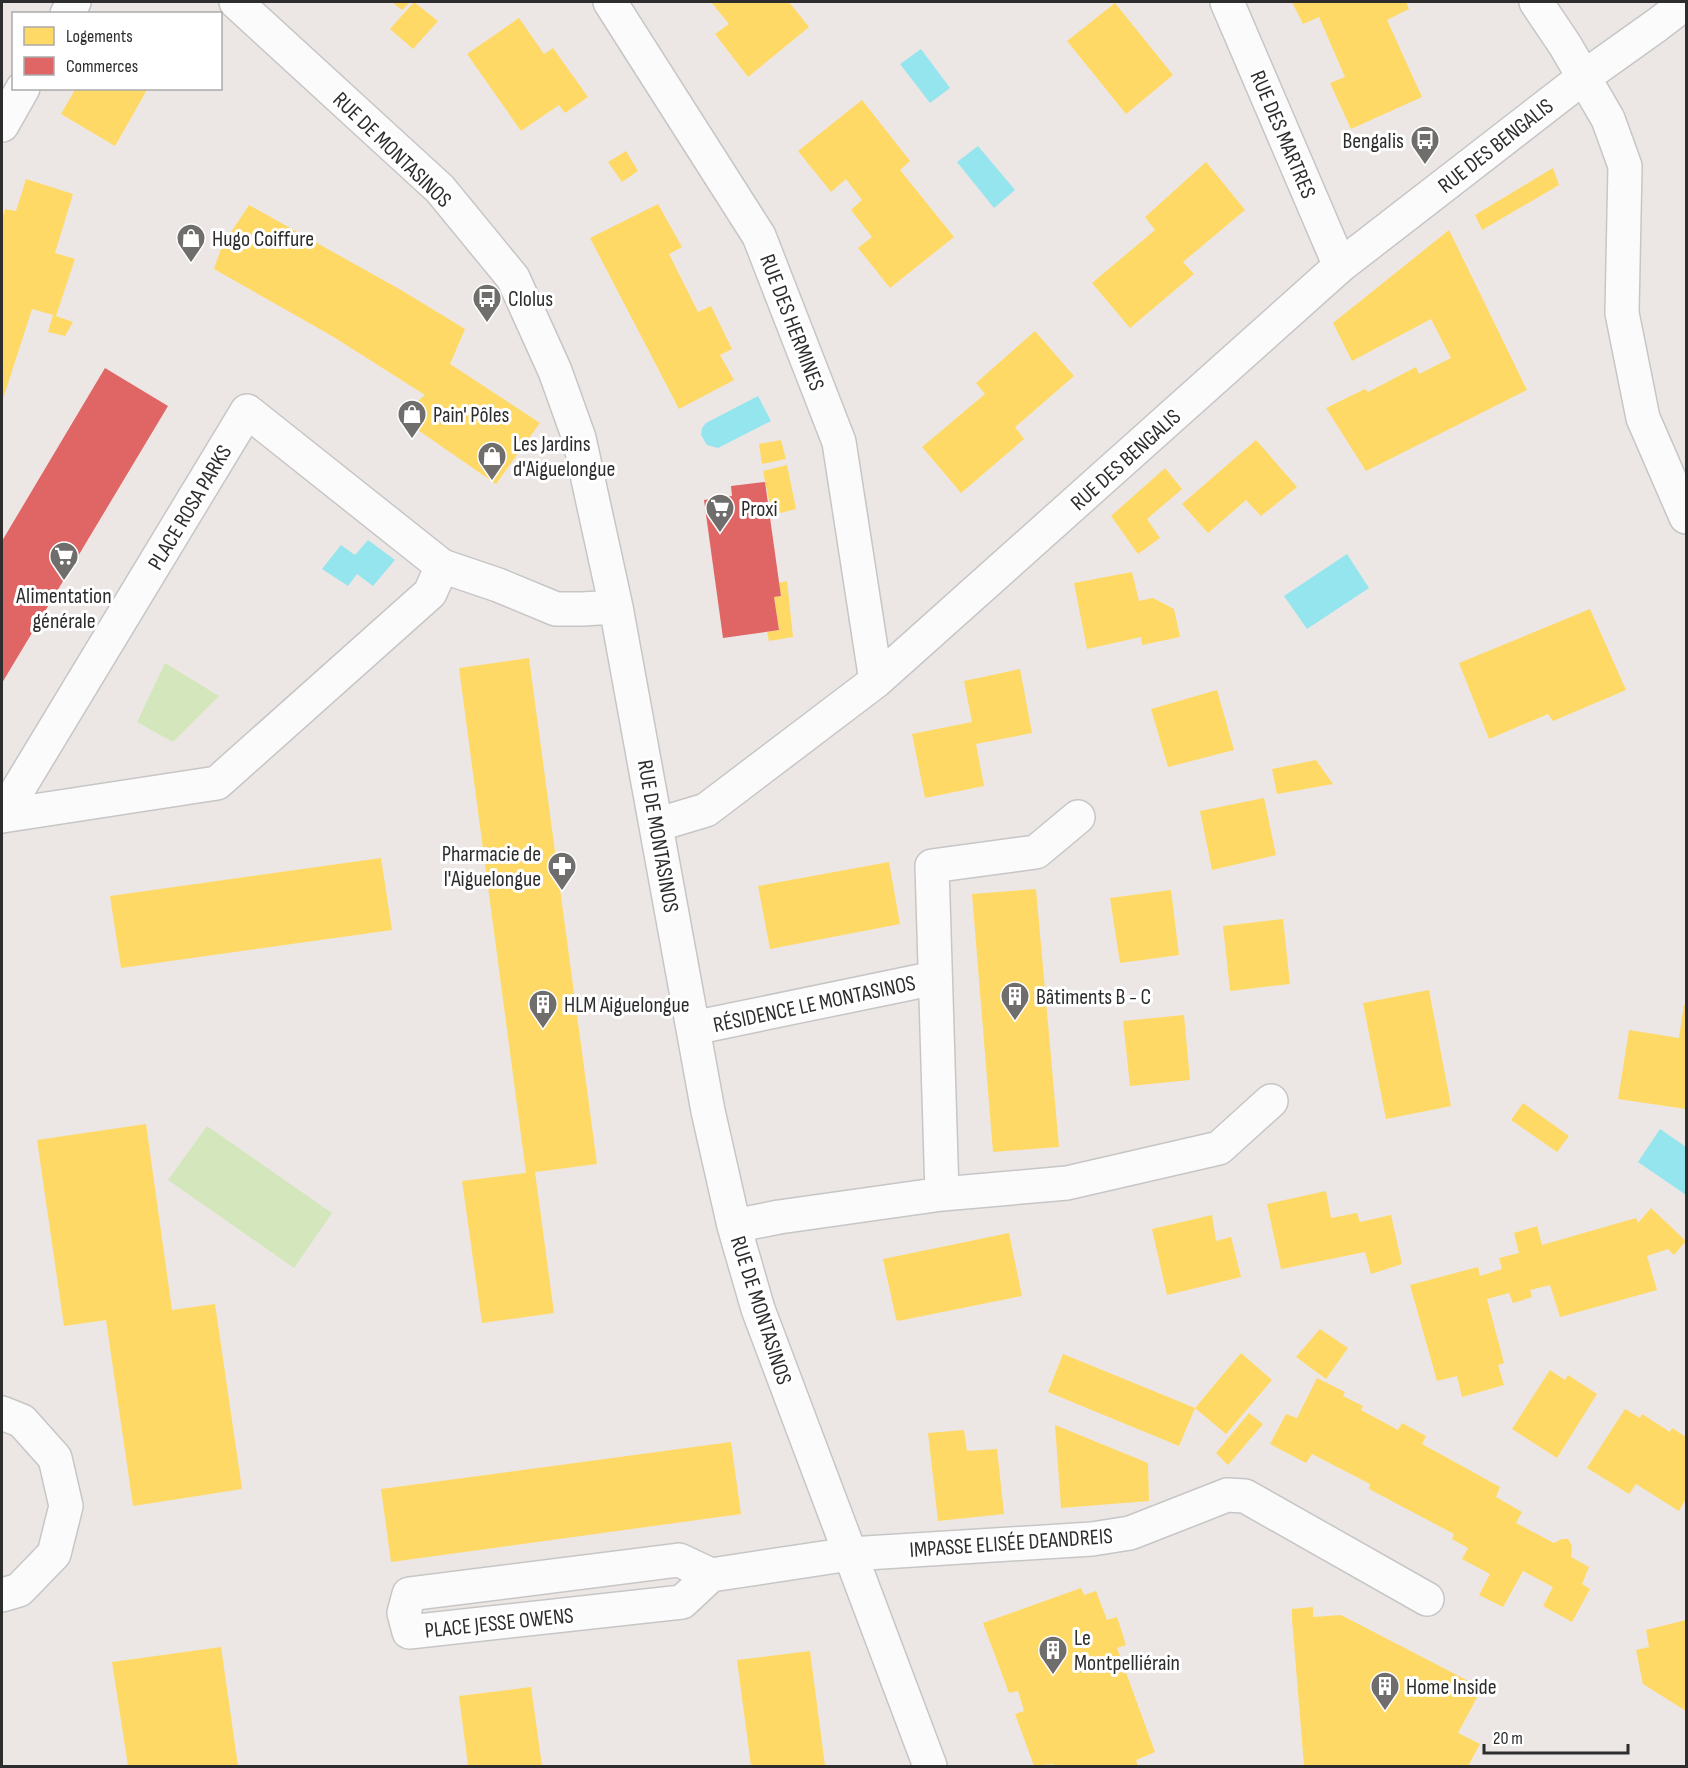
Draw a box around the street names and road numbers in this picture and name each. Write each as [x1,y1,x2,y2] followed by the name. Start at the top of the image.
[1244,67,1322,203] street label: RUE DES MARTRES
[327,87,457,214] street label: RUE DE MONTASINOS
[1433,93,1559,200] street label: RUE DES BENGALIS
[753,251,830,395] street label: RUE DES HERMINES
[1065,404,1187,517] street label: RUE DES BENGALIS
[142,440,238,575] street label: PLACE ROSA PARKS
[631,758,684,915] street label: RUE DE MONTASINOS
[711,970,918,1039] street label: RÉSIDENCE LE MONTASINOS
[724,1233,797,1388] street label: RUE DE MONTASINOS
[909,1523,1114,1564] street label: IMPASSE ELISÉE DEANDREIS
[423,1602,575,1645] street label: PLACE JESSE OWENS

